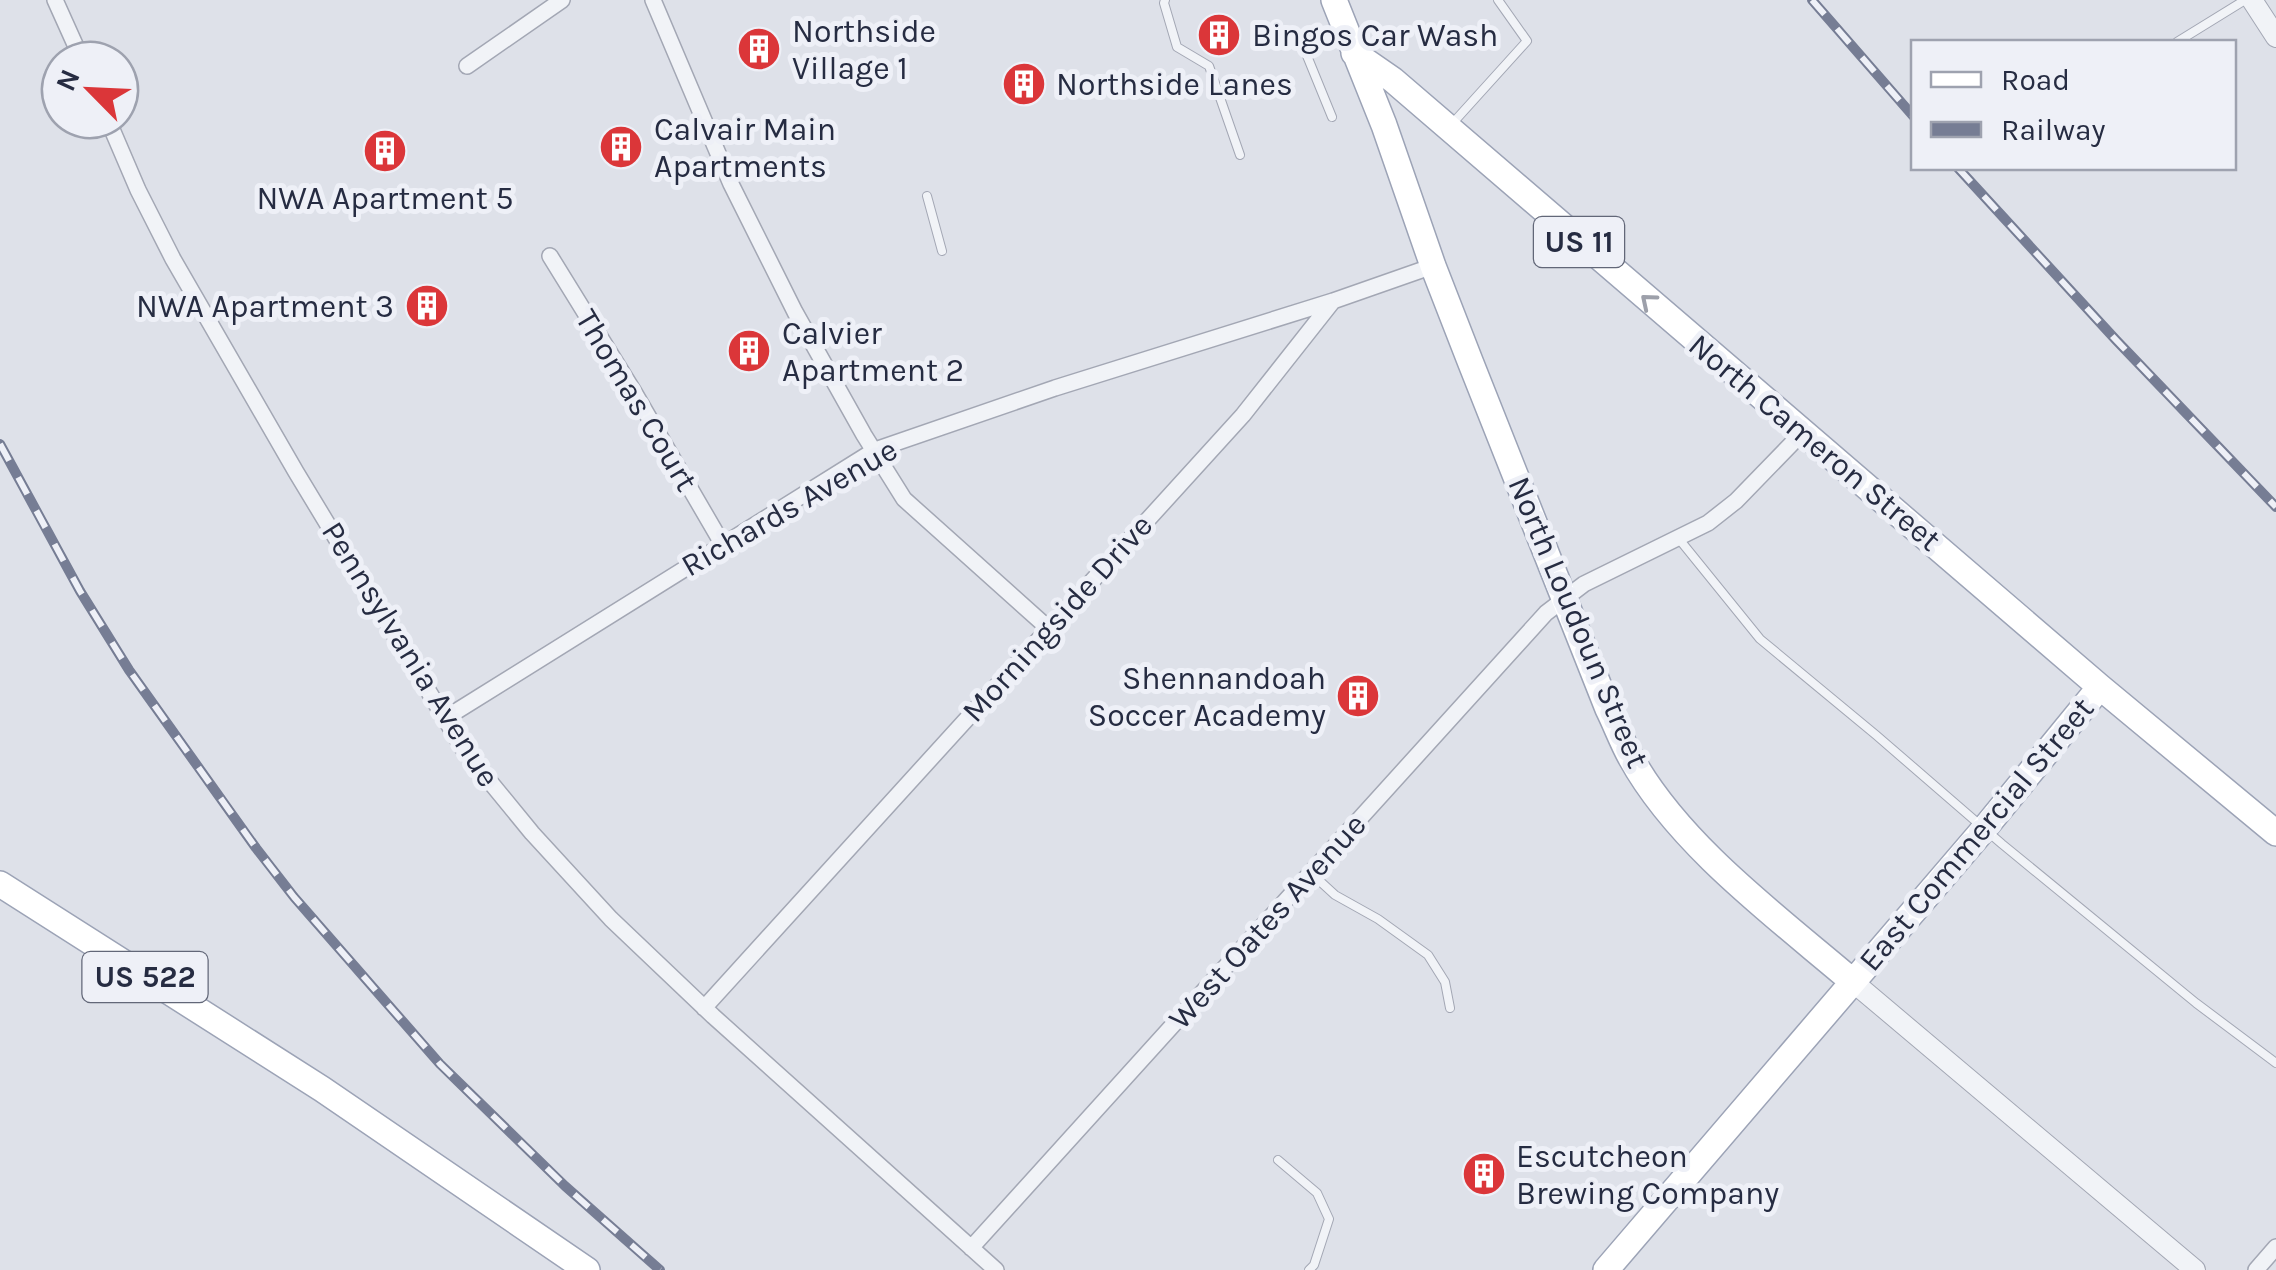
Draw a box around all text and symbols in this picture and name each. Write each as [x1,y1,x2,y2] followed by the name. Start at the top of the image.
[1196,12,1242,58] building icon: Bingos Car Wash
[792,13,936,87] place label: Northside Village 1
[1252,17,1498,54] place label: Bingos Car Wash
[736,26,782,72] building icon: Northside Village 1
[40,40,140,140] north arrow
[1911,40,2236,170] legend
[1001,61,1047,107] building icon: Northside Lanes
[2001,62,2070,98] text: Road
[48,64,87,96] text: N
[1056,66,1293,103] place label: Northside Lanes
[654,111,836,185] place label: Calvair Main Apartments
[2001,112,2105,148] text: Railway
[598,124,644,170] building icon: Calvair Main Apartments
[362,128,408,174] building icon: NWA Apartment 5
[256,180,514,217] place label: NWA Apartment 5
[1534,217,1624,267] road number: US 11
[404,283,450,329] building icon: NWA Apartment 3
[136,288,394,325] place label: NWA Apartment 3
[1642,295,1660,313] one-way arrow
[568,303,705,498] street label: Thomas Court
[782,315,964,389] place label: Calvier Apartment 2
[1681,326,1948,559] street label: North Cameron Street
[726,328,772,374] building icon: Calvier Apartment 2
[675,431,904,584] street label: Richards Avenue
[1500,471,1657,773] street label: North Loudoun Street
[954,507,1160,730] street label: Morningside Drive
[314,515,507,794] street label: Pennsylvania Avenue
[1088,660,1326,734] place label: Shennandoah Soccer Academy
[1335,673,1381,719] building icon: Shennandoah Soccer Academy
[1851,690,2101,978] street label: East Commercial Street
[1161,806,1374,1037] street label: West Oates Avenue
[82,952,208,1002] road number: US 522
[1516,1138,1779,1212] place label: Escutcheon Brewing Company
[1461,1151,1507,1197] building icon: Escutcheon Brewing Company

